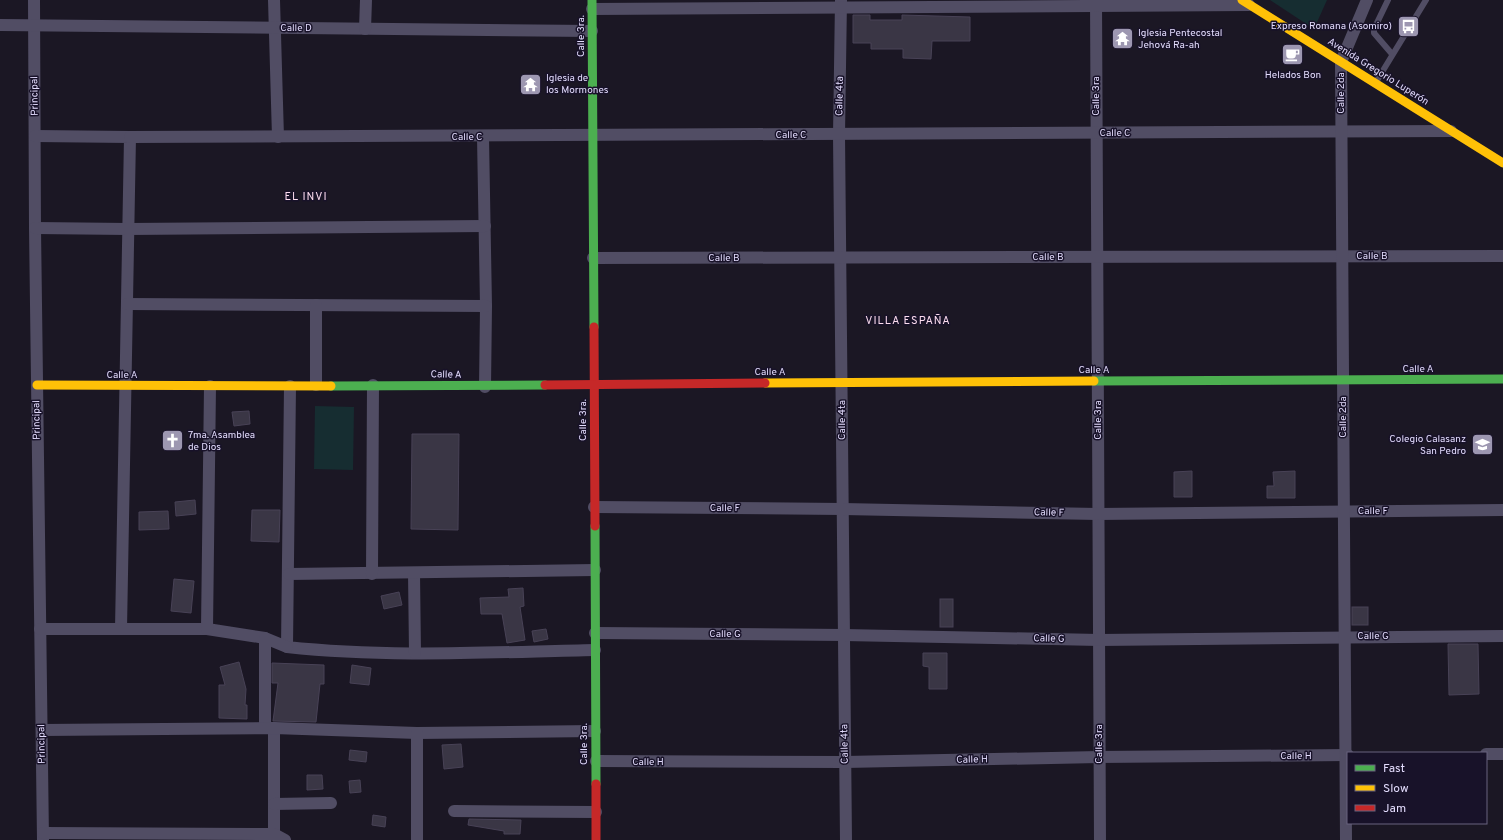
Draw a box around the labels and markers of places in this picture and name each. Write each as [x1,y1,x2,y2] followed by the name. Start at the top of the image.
[1395,13,1421,39] bus stop icon: Expreso Romana (Asomiro)
[1271,20,1392,33] place label: Expreso Romana (Asomiro)
[1109,26,1135,52] temple icon: Iglesia Pentecostal Jehová Ra-ah
[1138,27,1222,52] place label: Iglesia Pentecostal Jehová Ra-ah
[1280,42,1306,68] cafe icon: Helados Bon
[1265,69,1321,82] place label: Helados Bon
[518,71,544,97] temple icon: Iglesia de los Mormones
[546,72,609,97] place label: Iglesia de los Mormones
[159,428,185,454] church icon: 7ma. Asamblea de Dios
[188,429,255,454] place label: 7ma. Asamblea de Dios
[1469,432,1495,458] school or university icon: Colegio Calasanz San Pedro
[1389,433,1466,458] place label: Colegio Calasanz San Pedro

